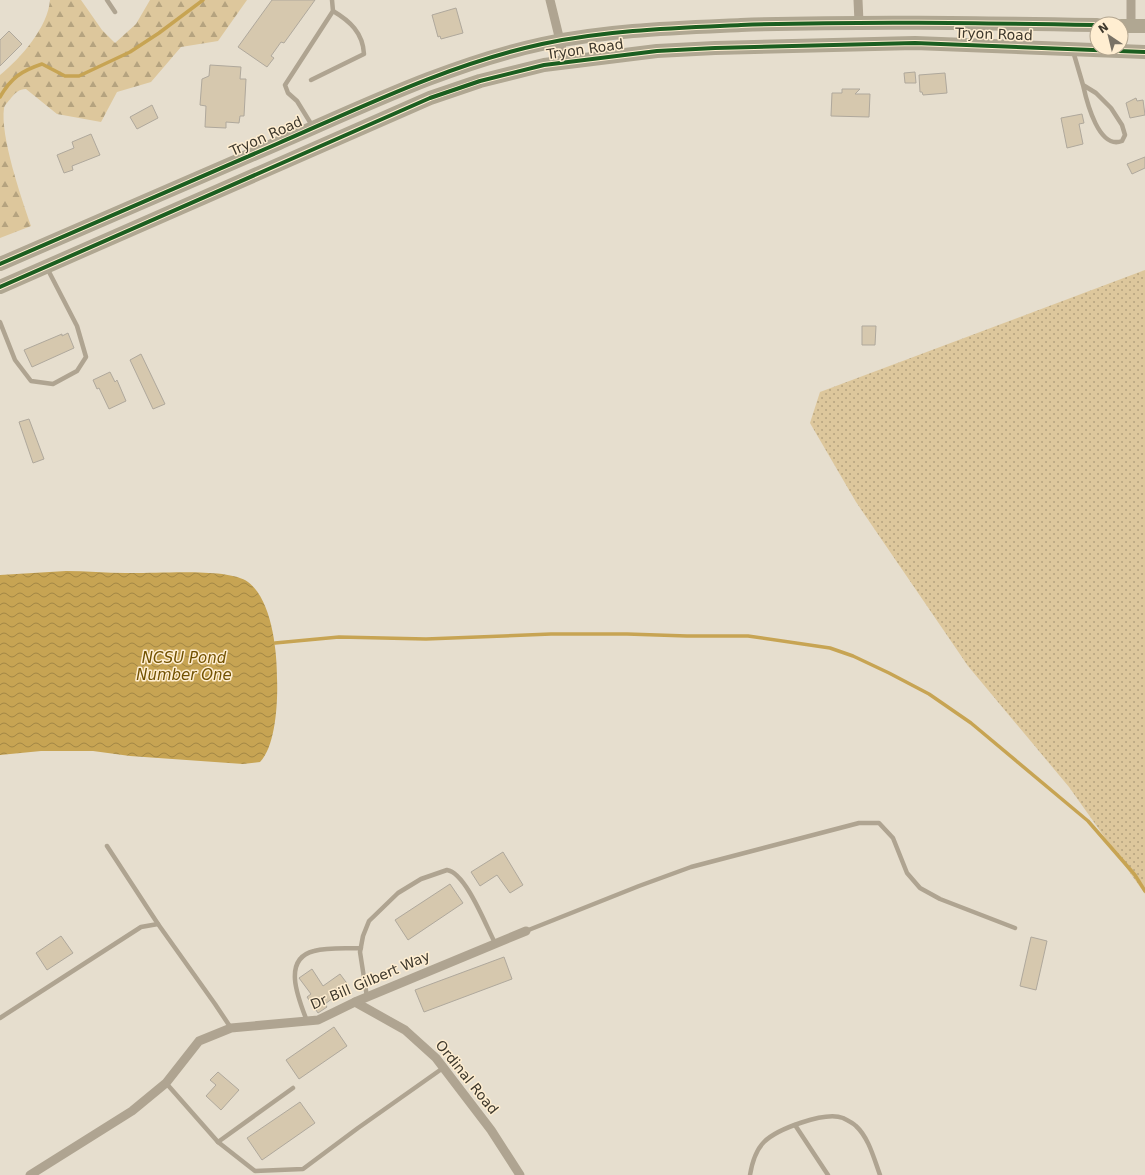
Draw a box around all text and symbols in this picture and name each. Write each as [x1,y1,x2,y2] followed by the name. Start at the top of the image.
[1089,16,1129,56] north arrow
[1096,20,1111,36] text: N
[954,25,1033,43] street label: Tryon Road
[544,36,625,62] street label: Tryon Road
[226,113,305,159] street label: Tryon Road
[136,649,232,684] water label: NCSU Pond Number One
[308,948,432,1012] street label: Dr Bill Gilbert Way
[432,1037,502,1117] street label: Ordinal Road

